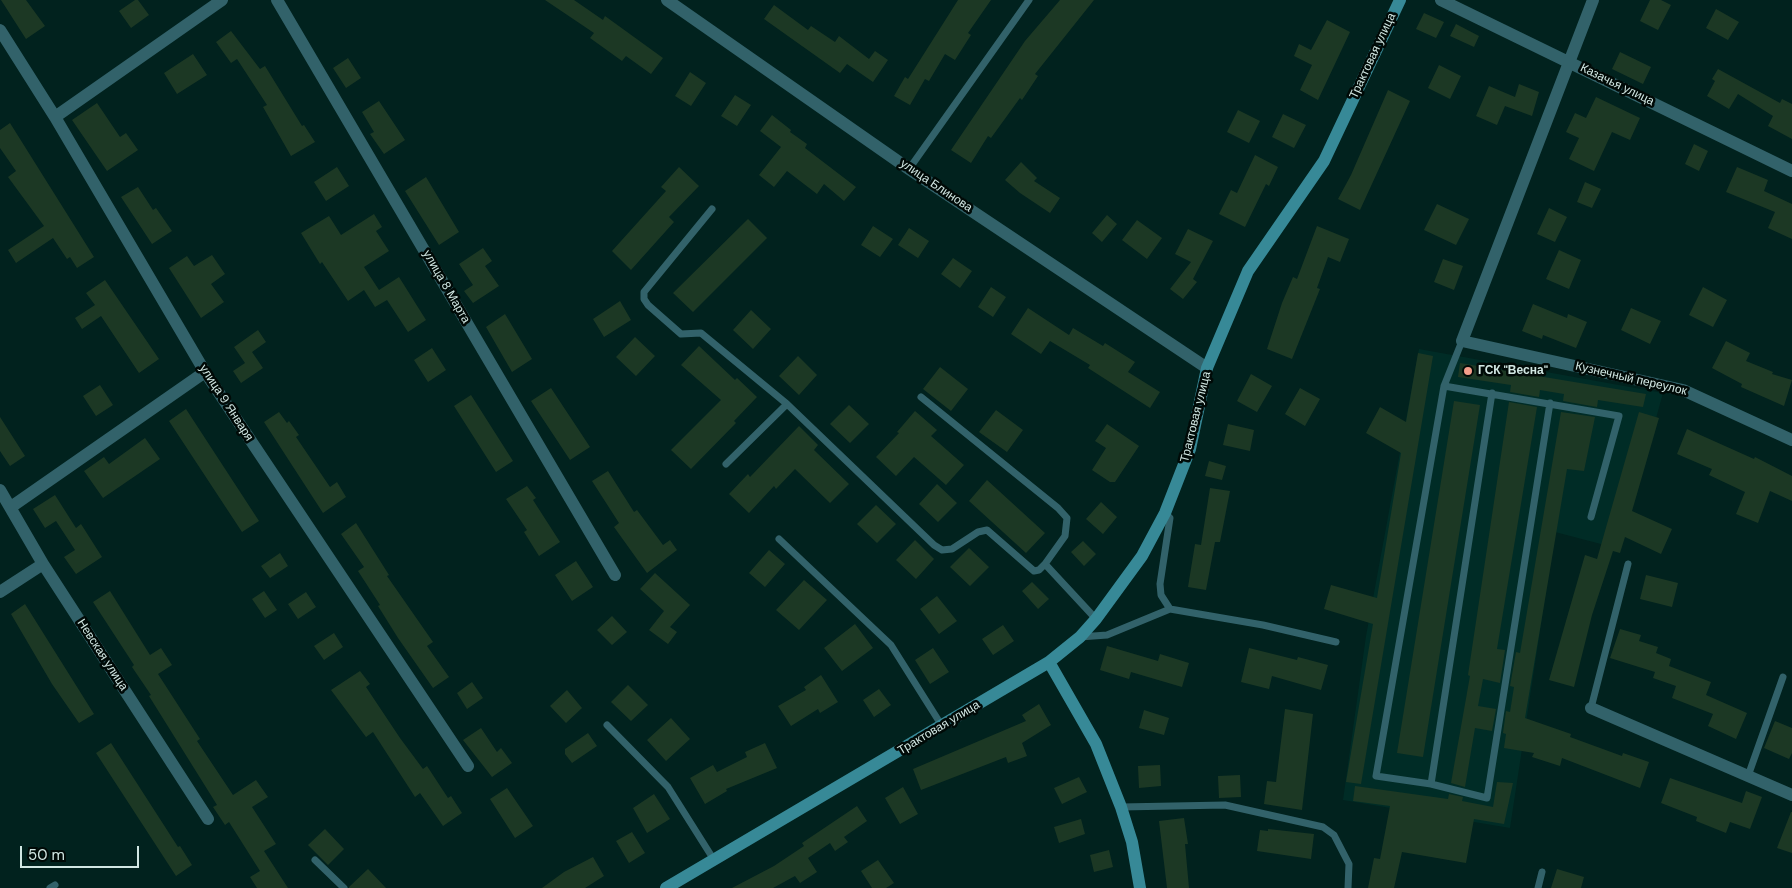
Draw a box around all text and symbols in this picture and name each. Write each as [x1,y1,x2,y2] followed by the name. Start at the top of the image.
[1347,11,1399,101] street label: Трактовая улица
[1578,61,1656,109] street label: Казачья улица
[897,157,975,215] street label: улица Блинова
[419,248,473,326] street label: улица 8 Марта
[1574,359,1688,399] street label: Кузнечный переулок
[196,362,256,444] street label: улица 9 Января
[1478,364,1548,378] place label: ГСК "Весна"
[1462,365,1474,377] marker: ГСК "Весна"
[1178,370,1214,464] street label: Трактовая улица
[74,617,130,693] street label: Невская улица
[895,698,983,758] street label: Трактовая улица
[22,836,141,868] scale bar
[28,845,65,865] text: 50 m

